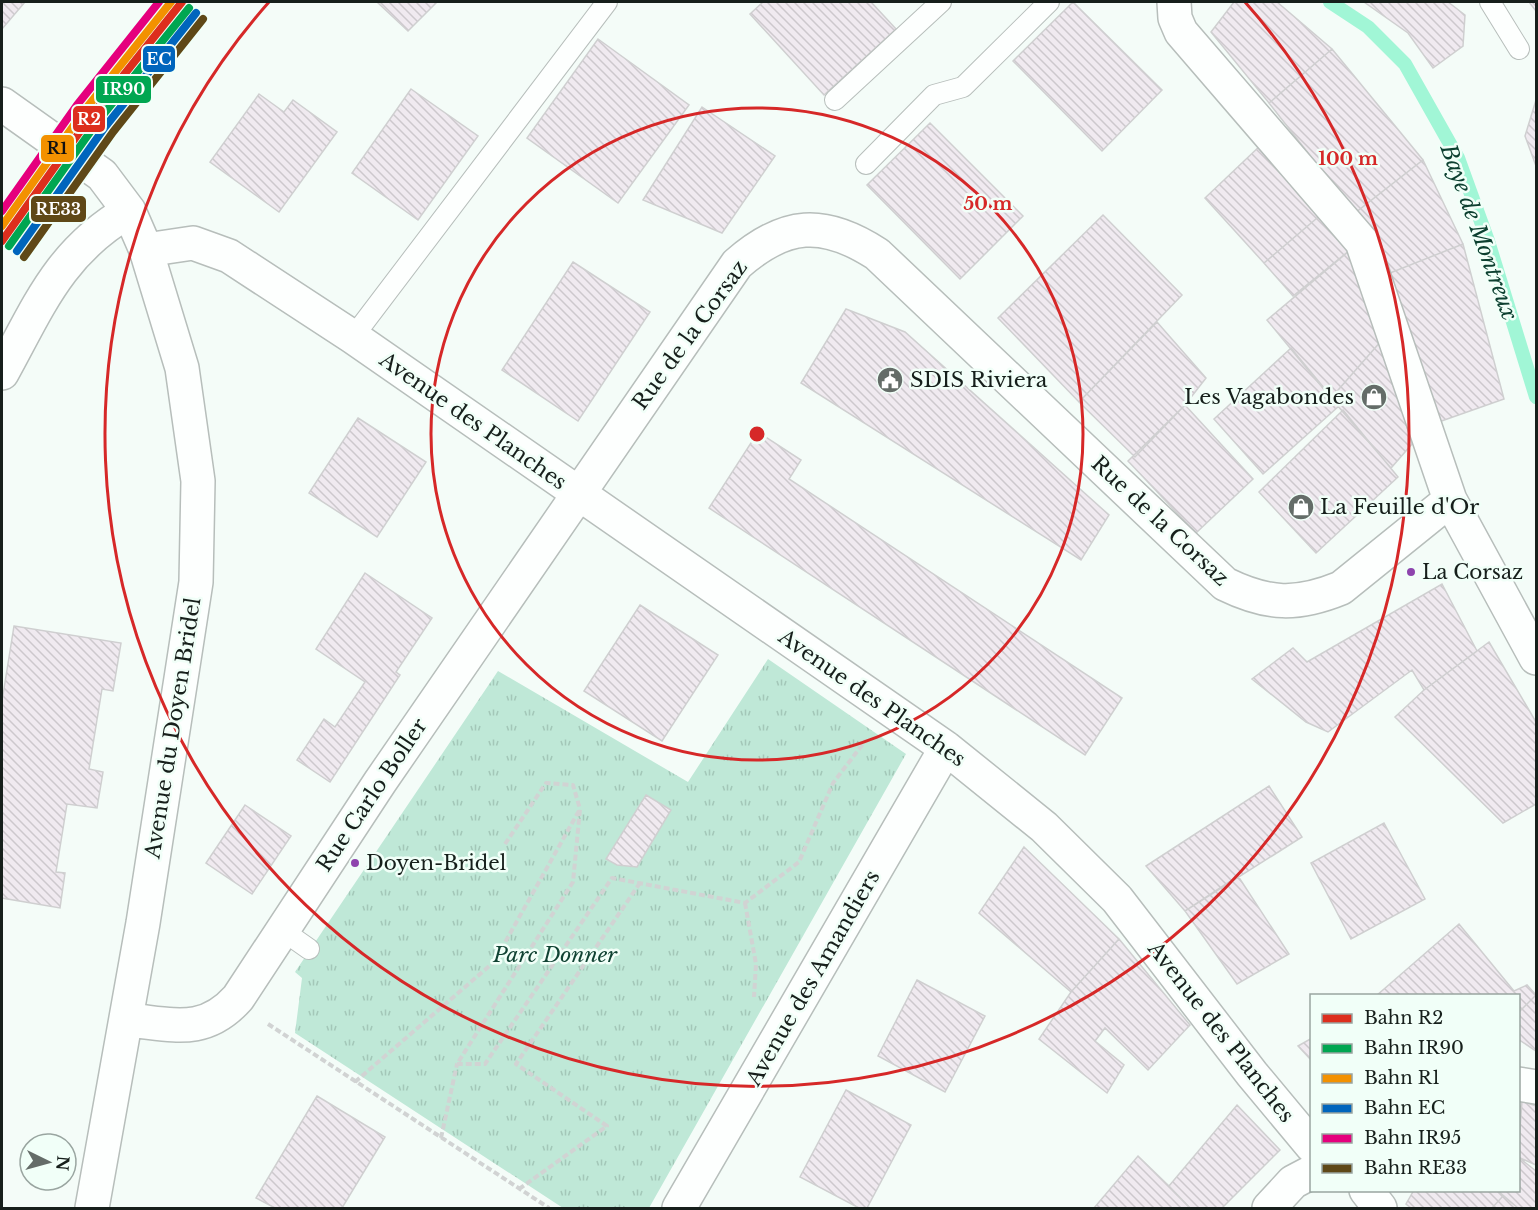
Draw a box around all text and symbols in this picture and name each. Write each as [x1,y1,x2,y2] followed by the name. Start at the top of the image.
[142,45,176,73] line badge: EC
[146,49,172,69] text: EC
[95,75,152,104] line badge: IR90
[103,79,145,99] text: IR90
[72,105,106,133] line badge: R2
[77,109,101,129] text: R2
[40,134,75,163] line badge: R1
[47,138,67,158] text: R1
[1434,139,1524,324] water label: Baye de Montreux
[1318,148,1378,170] text: 100 m
[964,193,1013,215] text: 50 m
[30,195,87,223] line badge: RE33
[35,199,81,219] text: RE33
[627,255,753,415] street label: Rue de la Corsaz
[374,346,572,495] street label: Avenue des Planches
[875,365,905,395] public building icon: SDIS Riviera
[910,367,1048,393] place label: SDIS Riviera
[1359,382,1389,412] shop icon: Les Vagabondes
[1184,384,1354,410] place label: Les Vagabondes
[747,424,767,444] centre of rings
[1086,451,1234,591] street label: Rue de la Corsaz
[1286,492,1316,522] shop icon: La Feuille d'Or
[1320,494,1479,520] place label: La Feuille d'Or
[1422,560,1523,584] place label: La Corsaz
[1405,566,1417,578] marker: La Corsaz
[139,595,207,861] street label: Avenue du Doyen Bridel
[773,623,971,772] street label: Avenue des Planches
[311,713,433,877] street label: Rue Carlo Boller
[366,851,506,875] place label: Doyen-Bridel
[349,857,361,869] marker: Doyen-Bridel
[740,866,885,1091] street label: Avenue des Amandiers
[1142,936,1300,1128] street label: Avenue des Planches
[492,942,618,968] park label: Parc Donner
[1310,994,1520,1192] legend
[1364,1007,1443,1029] text: Bahn R2
[1364,1037,1464,1059] text: Bahn IR90
[1364,1067,1440,1089] text: Bahn R1
[1364,1097,1445,1119] text: Bahn EC
[1364,1127,1461,1149] text: Bahn IR95
[18,1132,78,1192] north arrow
[52,1155,74,1172] text: N
[1364,1157,1467,1179] text: Bahn RE33

